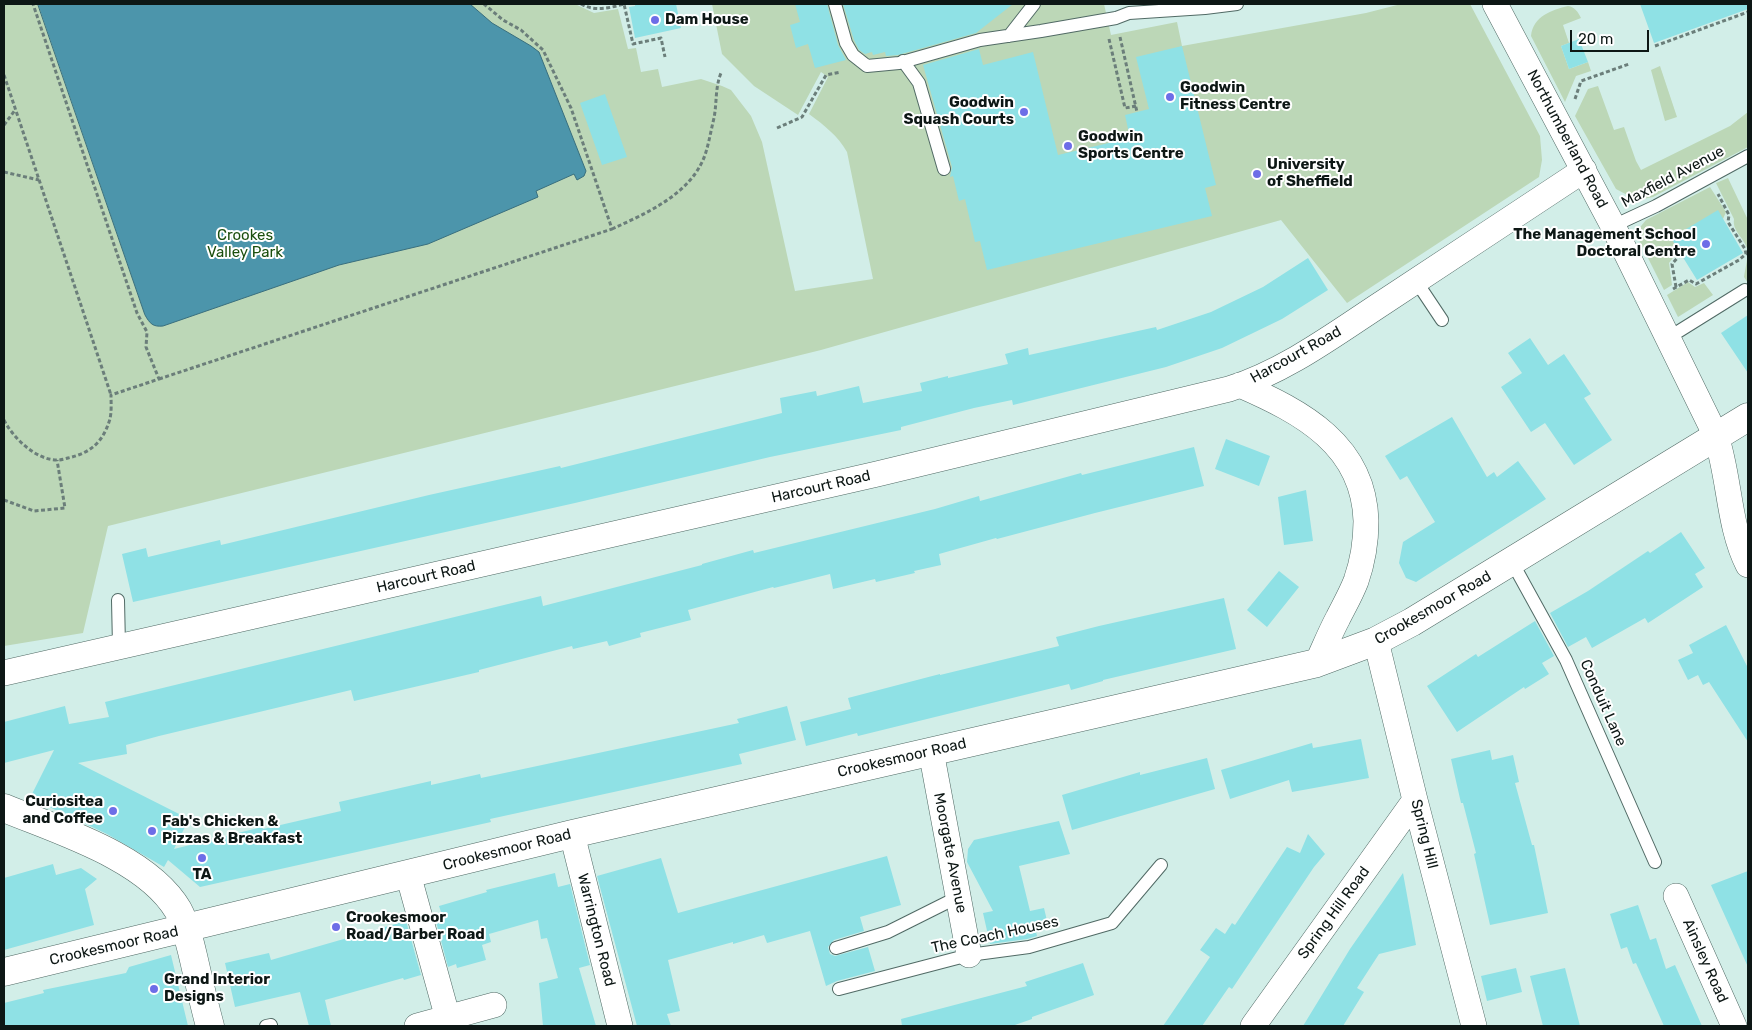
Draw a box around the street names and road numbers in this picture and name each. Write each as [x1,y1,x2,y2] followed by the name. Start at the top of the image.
[1523,67,1611,211] street label: Northumberland Road
[1619,142,1727,212] street label: Maxfield Avenue
[1247,323,1345,387] street label: Harcourt Road
[770,467,872,507] street label: Harcourt Road
[375,557,477,597] street label: Harcourt Road
[1371,567,1495,649] street label: Crookesmoor Road
[1576,657,1630,749] street label: Conduit Lane
[836,734,968,782] street label: Crookesmoor Road
[929,791,971,915] street label: Moorgate Avenue
[1407,797,1441,871] street label: Spring Hill
[441,825,573,875] street label: Crookesmoor Road
[1294,863,1374,963] street label: Spring Hill Road
[573,872,619,988] street label: Warrington Road
[930,913,1060,957] street label: The Coach Houses
[1679,916,1731,1006] street label: Ainsley Road
[48,922,180,970] street label: Crookesmoor Road

